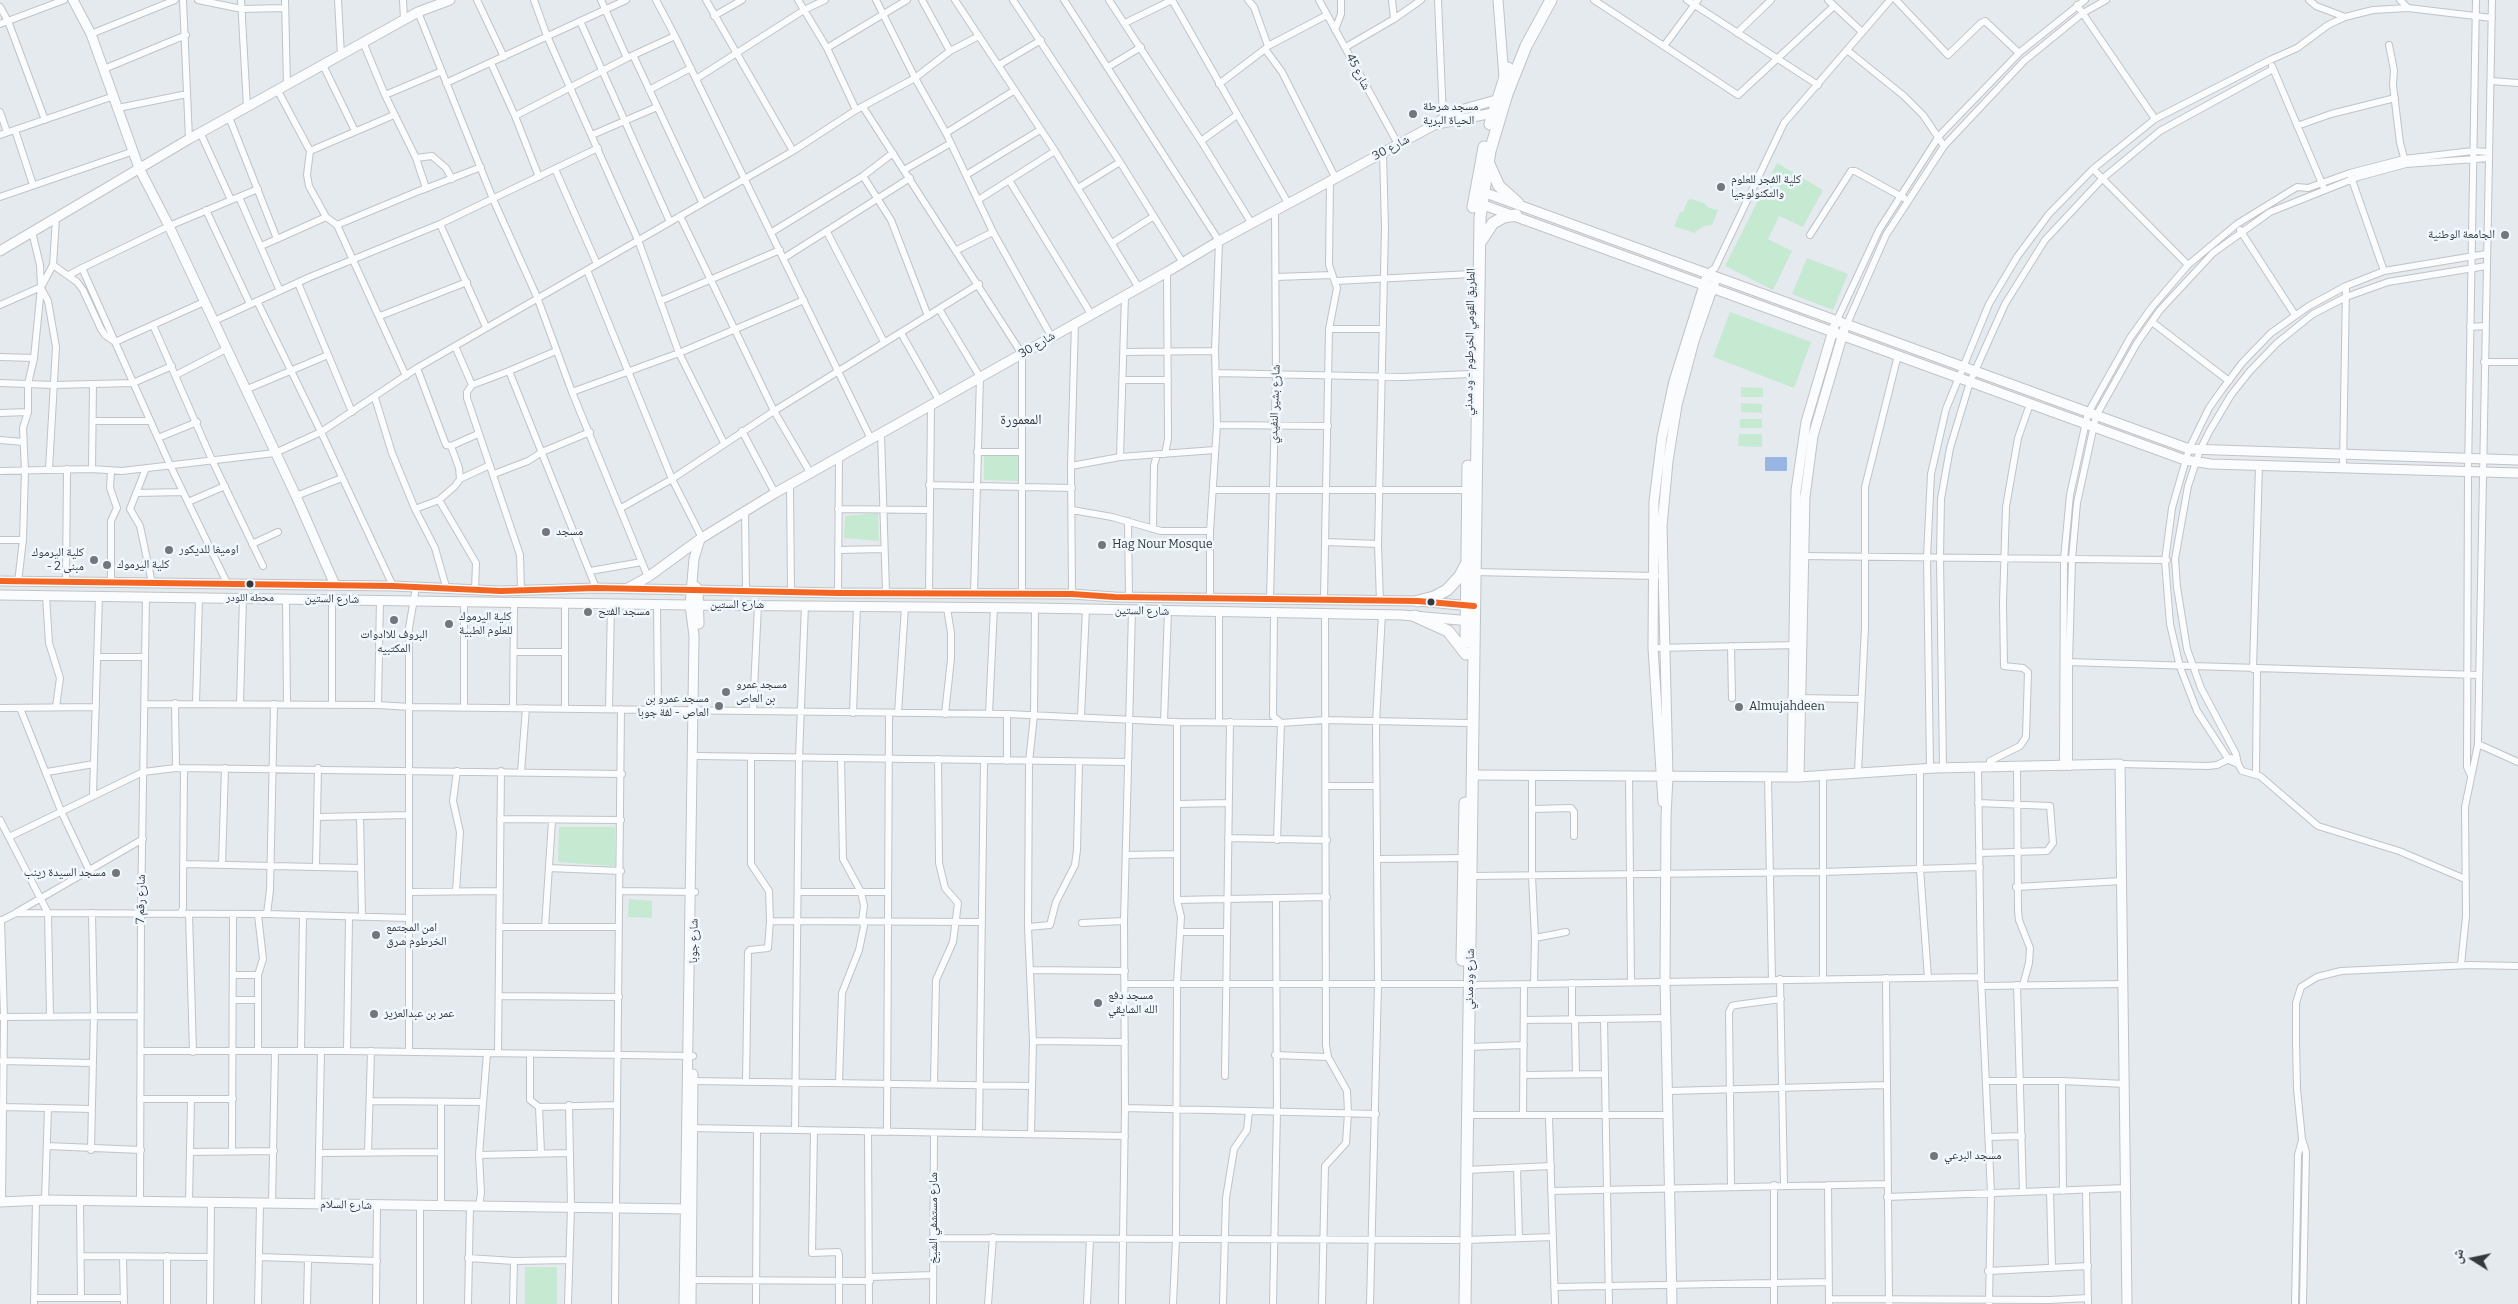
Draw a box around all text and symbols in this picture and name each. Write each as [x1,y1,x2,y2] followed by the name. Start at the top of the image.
[1343,52,1373,92] street label: شارع 45
[1423,100,1479,128] place label: مسجد شرطة الحياة البرية
[1407,108,1419,120] marker: مسجد شرطة الحياة البرية
[1370,132,1412,164] street label: شارع 30
[1731,173,1801,201] place label: كلية الفجر للعلوم والتكنولوجيا
[1715,181,1727,193] marker: كلية الفجر للعلوم والتكنولوجيا
[2428,228,2495,242] place label: الجامعة الوطنية
[2499,229,2511,241] marker: الجامعة الوطنية
[1462,268,1478,416] street label: الطريق القومي الخرطوم - ود مدني
[1016,329,1058,361] street label: شارع 30
[1266,364,1284,444] street label: شارع بشير النفيدي
[1000,412,1042,428] district label: المعمورة
[556,525,583,539] place label: مسجد
[540,526,552,538] marker: مسجد
[1112,538,1212,552] place label: Hag Nour Mosque
[1096,539,1108,551] marker: Hag Nour Mosque
[179,543,239,557] place label: اوميغا للديكور
[163,544,175,556] marker: اوميغا للديكور
[32,546,84,574] place label: كلية اليرموك - مبنى 2
[88,554,100,566] marker: كلية اليرموك - مبنى 2
[117,558,169,572] place label: كلية اليرموك
[101,559,113,571] marker: كلية اليرموك
[245,579,255,589] marker: محطه اللودر
[226,591,274,605] place label: محطه اللودر
[305,591,359,607] street label: شارع الستين
[1426,597,1436,607] unlabelled marker
[710,598,764,612] street label: شارع الستين
[1115,603,1169,619] street label: شارع الستين
[598,605,650,619] place label: مسجد الفتح
[582,606,594,618] marker: مسجد الفتح
[459,610,512,638] place label: كلية اليرموك للعلوم الطبية
[388,614,400,626] marker: البروف للاادوات المكتبيه
[443,618,455,630] marker: كلية اليرموك للعلوم الطبية
[360,628,428,656] place label: البروف للاادوات المكتبيه
[736,678,787,706] place label: مسجد عمرو بن العاص
[720,686,732,698] marker: مسجد عمرو بن العاص
[638,692,709,720] place label: مسجد عمرو بن العاص - لفة جوبا
[713,700,725,712] marker: مسجد عمرو بن العاص - لفة جوبا
[1749,700,1825,714] place label: Almujahdeen
[1733,701,1745,713] marker: Almujahdeen
[24,866,106,880] place label: مسجد السيدة زينب
[110,867,122,879] marker: مسجد السيدة زينب
[133,874,149,924] street label: شارع رقم 7
[686,918,702,964] street label: شارع جوبا
[386,921,447,949] place label: امن المجتمع الخرطوم شرق
[370,929,382,941] marker: امن المجتمع الخرطوم شرق
[1462,948,1478,1010] street label: شارع ود مدني
[1108,989,1158,1017] place label: مسجد دفع الله الشايقي
[1092,997,1104,1009] marker: مسجد دفع الله الشايقي
[384,1007,454,1021] place label: عمر بن عبدالعزيز
[368,1008,380,1020] marker: عمر بن عبدالعزيز
[1944,1149,2002,1163] place label: مسجد البرعي
[1928,1150,1940,1162] marker: مسجد البرعي
[927,1172,941,1264] street label: شارع مستشفي الشيخ
[320,1197,372,1213] street label: شارع السلام
[2448,1234,2498,1284] north arrow
[2448,1248,2467,1265] text: ش

